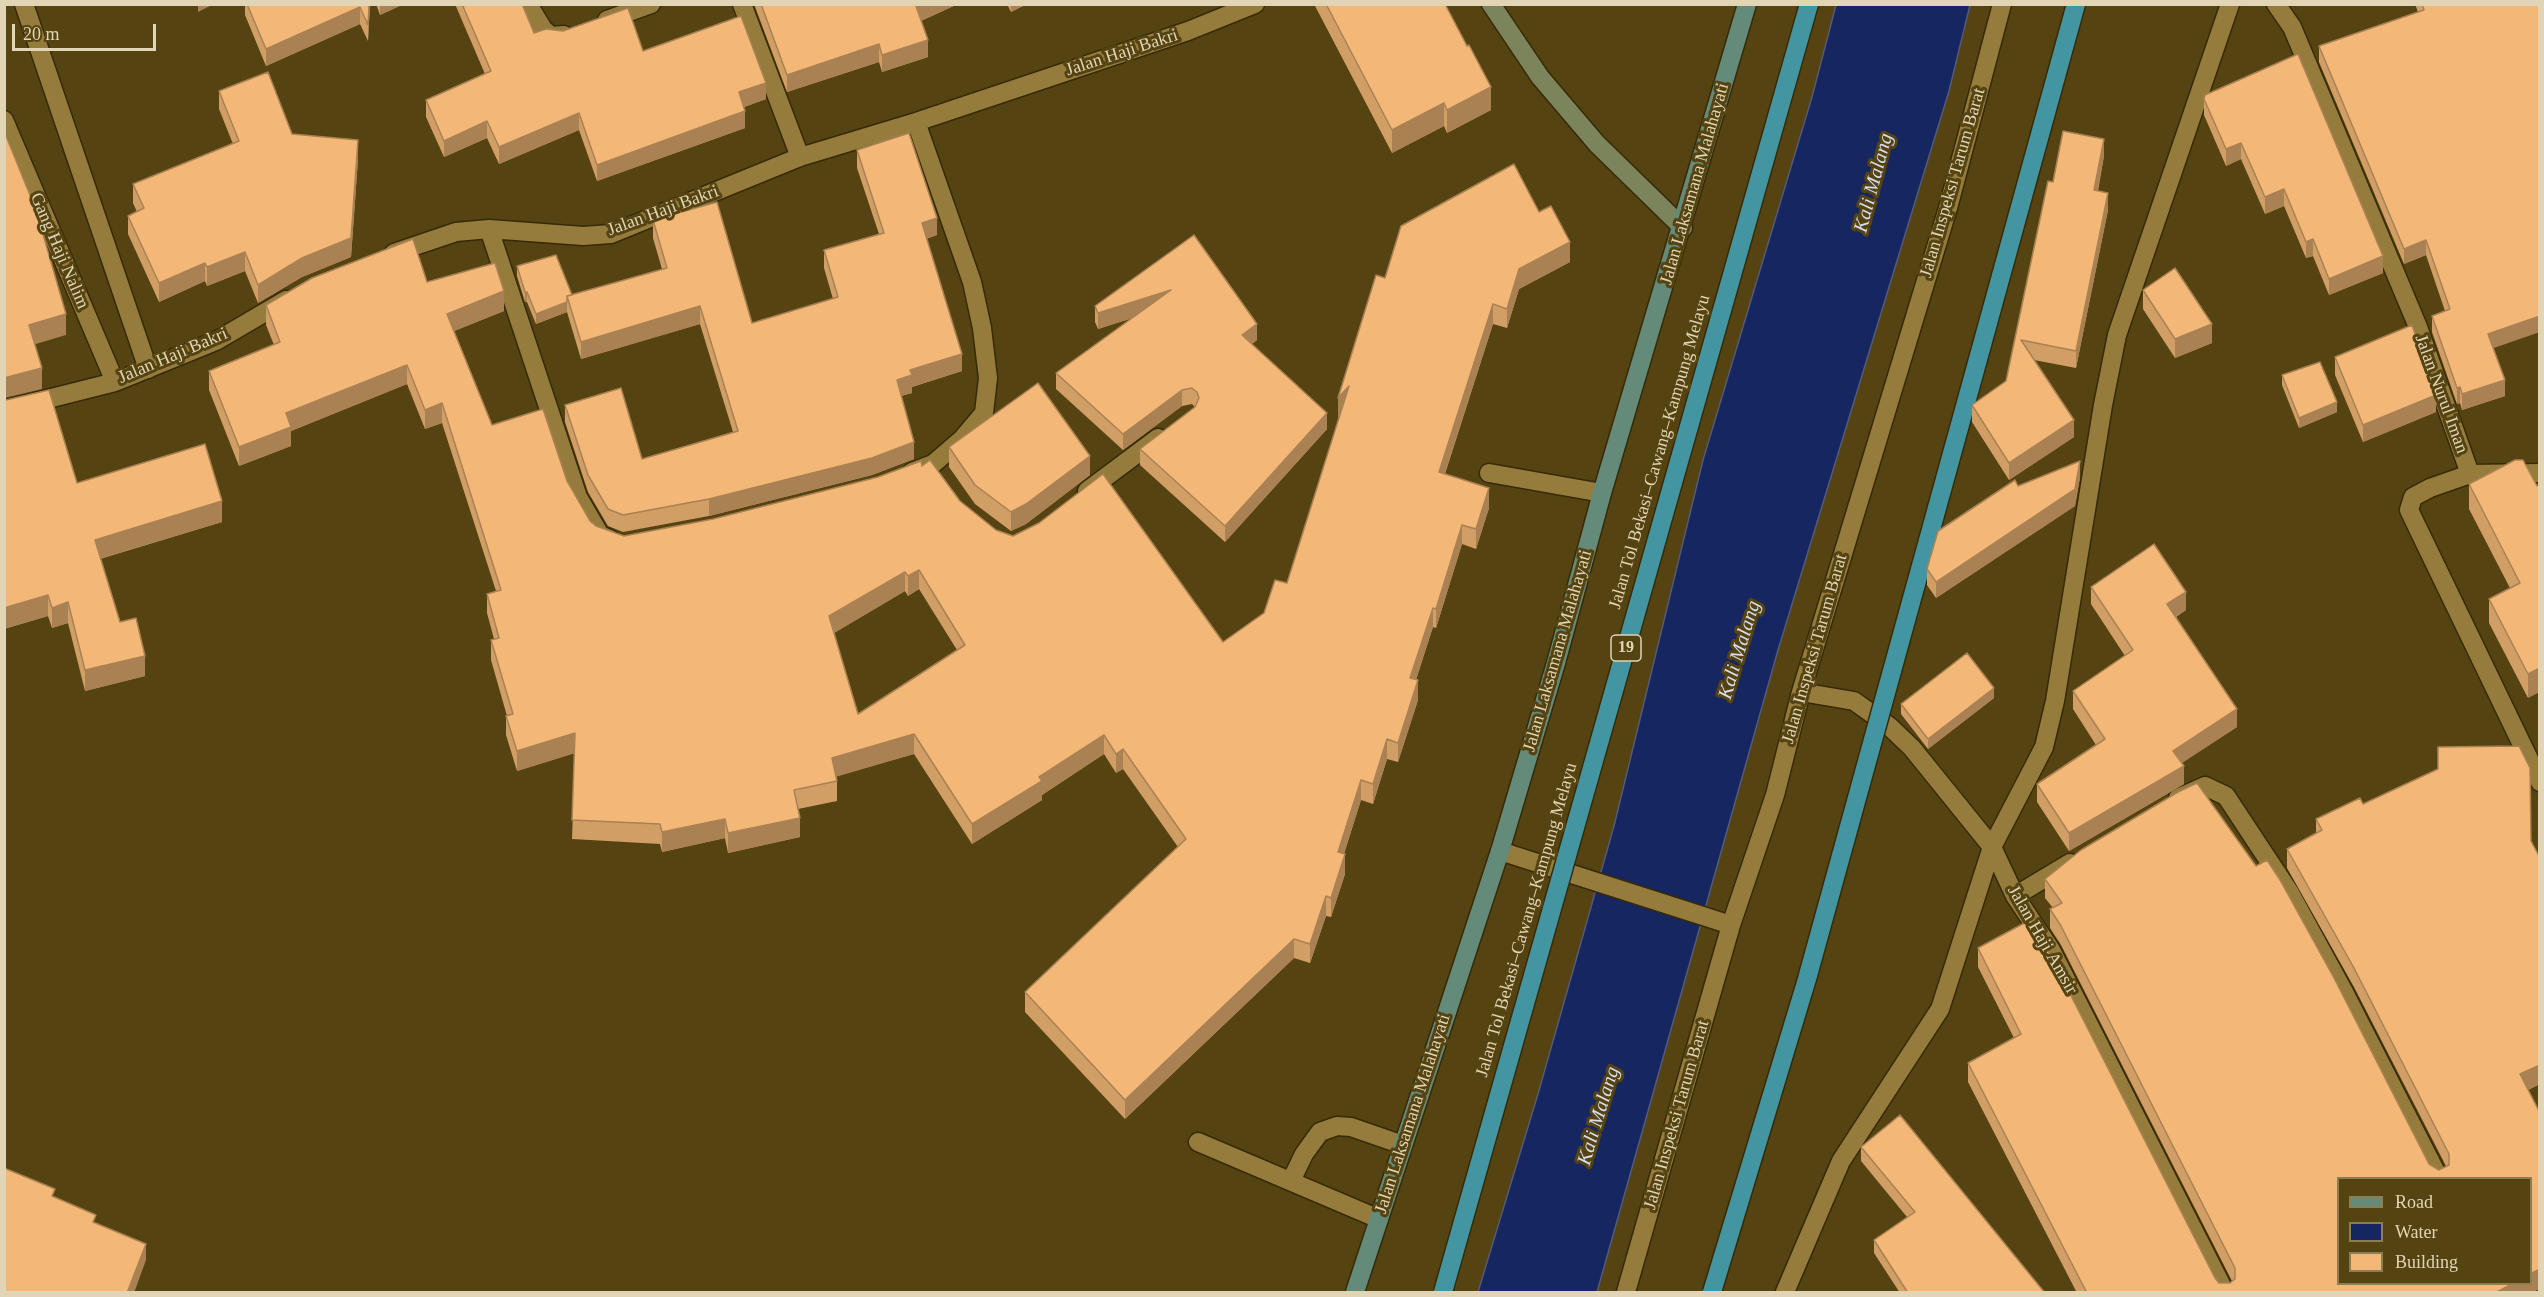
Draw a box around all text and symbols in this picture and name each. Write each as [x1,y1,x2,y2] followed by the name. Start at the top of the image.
[15,12,159,50] scale bar
[23,24,60,44] text: 20 m
[1063,25,1181,81] street label: Jalan Haji Bakri
[1656,81,1734,287] street label: Jalan Laksamana Malahayati
[1916,86,1990,280] street label: Jalan Inspeksi Tarum Barat
[1849,131,1899,235] water label: Kali Malang
[604,181,722,241] street label: Jalan Haji Bakri
[25,190,93,312] street label: Gang Haji Nalim
[1605,292,1715,612] street label: Jalan Tol Bekasi–Cawang–Kampung Melayu
[115,323,231,389] street label: Jalan Haji Bakri
[2409,332,2473,456] street label: Jalan Nurul Iman
[1519,548,1597,754] street label: Jalan Laksamana Malahayati
[1778,552,1852,746] street label: Jalan Inspeksi Tarum Barat
[1714,598,1766,702] water label: Kali Malang
[1611,635,1641,661] road number: 19
[1472,760,1582,1080] street label: Jalan Tol Bekasi–Cawang–Kampung Melayu
[2002,882,2082,998] street label: Jalan Haji Amsir
[1370,1011,1456,1217] street label: Jalan Laksamana Malahayati
[1640,1018,1714,1212] street label: Jalan Inspeksi Tarum Barat
[1573,1064,1625,1168] water label: Kali Malang
[2337,1177,2532,1285] legend
[2395,1192,2433,1212] text: Road
[2395,1222,2438,1242] text: Water
[2395,1252,2458,1272] text: Building

